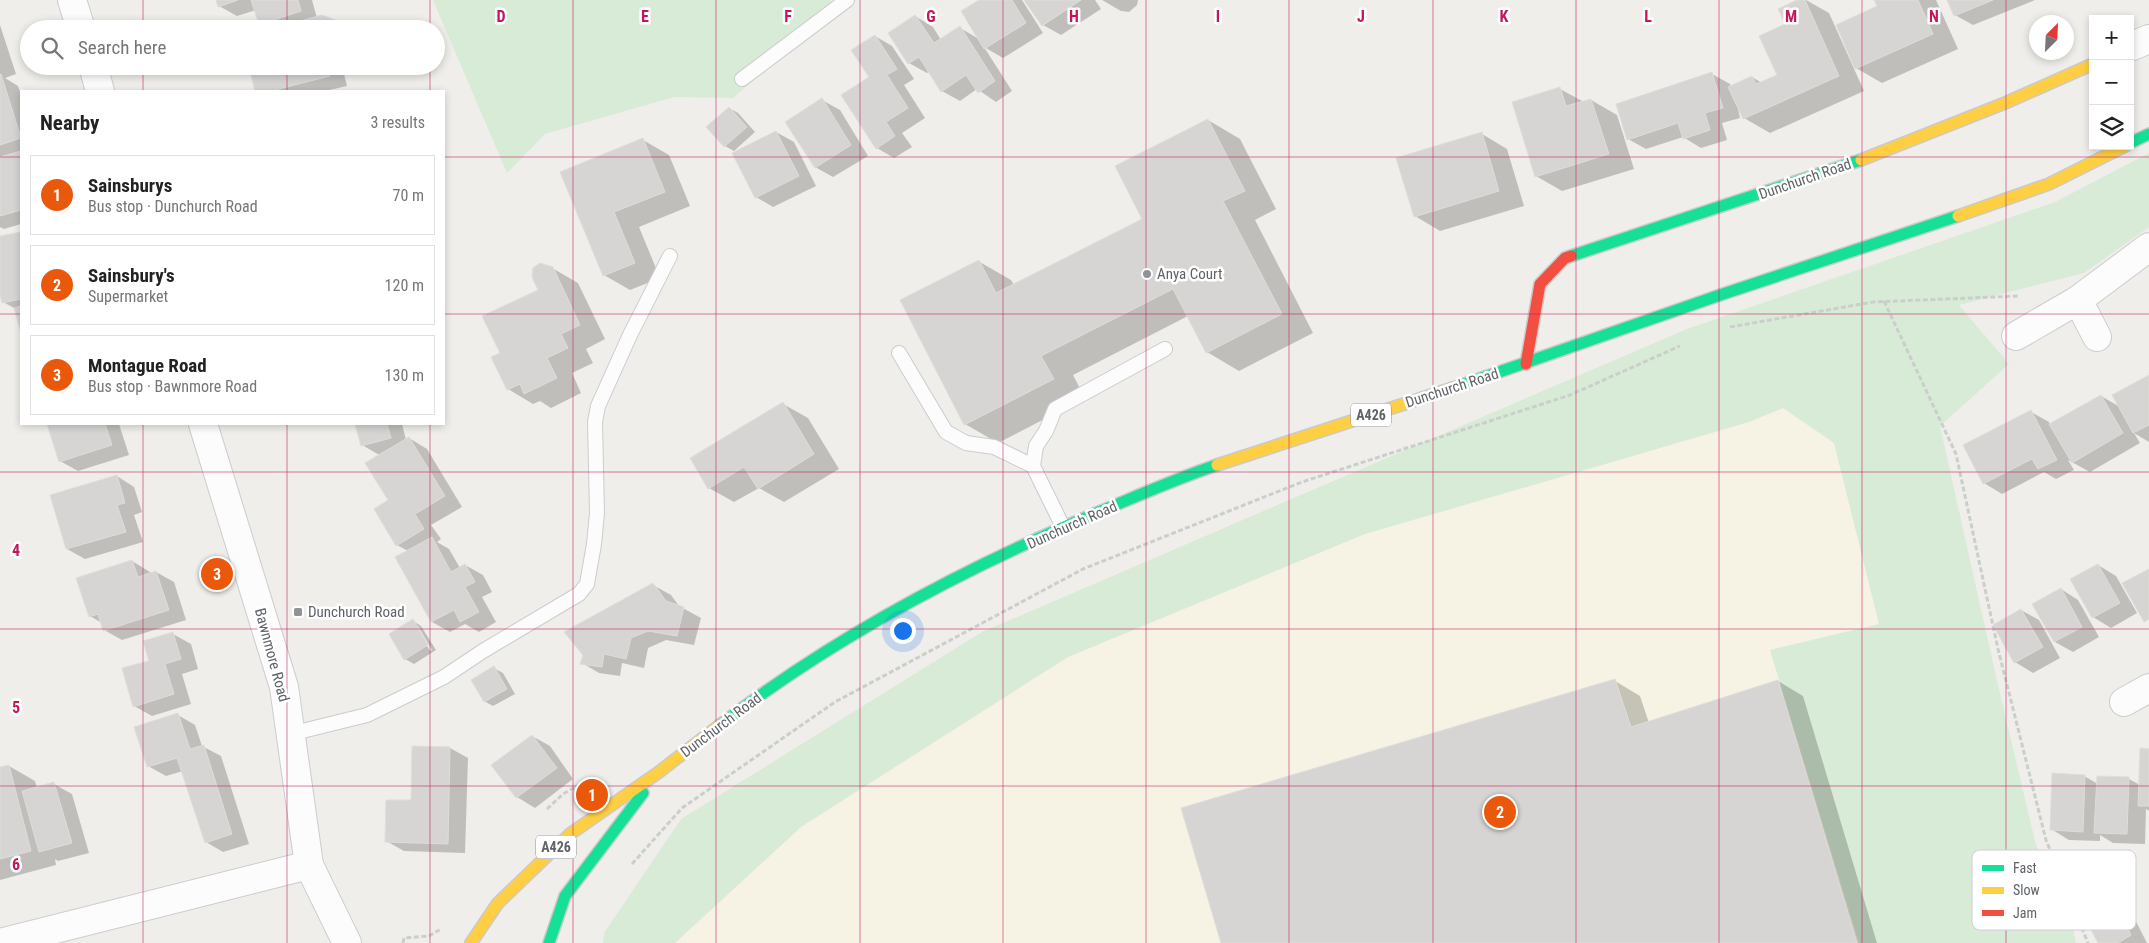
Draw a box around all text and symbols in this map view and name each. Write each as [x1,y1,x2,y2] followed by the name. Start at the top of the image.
[496,7,506,26] text: D
[641,7,649,26] text: E
[784,7,792,26] text: F
[926,7,936,26] text: G
[1069,7,1079,26] text: H
[1216,7,1220,26] text: I
[1357,7,1365,26] text: J
[1500,7,1509,26] text: K
[1644,7,1652,26] text: L
[1785,7,1797,26] text: M
[1929,7,1939,26] text: N
[2029,15,2074,60] north arrow
[2089,15,2134,150] map controls
[2089,15,2134,60] button: +
[20,20,445,75] search box
[38,34,66,62] icon: search
[78,36,166,59] text: Search here
[2089,60,2134,105] button: −
[2089,105,2134,150] button: layers
[40,111,99,135] text: Nearby
[370,113,425,132] text: 3 results
[1756,155,1854,203] street label: Dunchurch Road
[88,174,172,197] text: Sainsburys
[53,186,61,205] text: 1
[392,186,424,205] text: 70 m
[88,197,258,216] text: Bus stop · Dunchurch Road
[88,264,175,287] text: Sainsbury's
[1157,265,1222,283] place label: Anya Court
[1141,268,1153,280] marker: Anya Court
[53,276,61,295] text: 2
[385,276,424,295] text: 120 m
[88,287,168,306] text: Supermarket
[88,354,207,377] text: Montague Road
[1403,365,1501,411] street label: Dunchurch Road
[53,366,61,385] text: 3
[385,366,424,385] text: 130 m
[88,377,257,396] text: Bus stop · Bawnmore Road
[1351,404,1391,426] road number: A426
[1024,497,1120,553] street label: Dunchurch Road
[12,541,20,560] text: 4
[201,555,233,593] pin: 3
[308,603,405,621] place label: Dunchurch Road
[251,606,293,704] street label: Bawnmore Road
[292,606,304,618] marker: Dunchurch Road
[890,618,916,644] your location
[677,689,765,761] street label: Dunchurch Road
[12,698,20,717] text: 5
[576,776,608,814] pin: 1
[1484,793,1516,831] pin: 2
[536,836,576,859] road number: A426
[1972,850,2136,930] legend
[12,855,20,874] text: 6
[2013,860,2037,876] text: Fast
[2013,882,2040,898] text: Slow
[2013,905,2037,921] text: Jam

